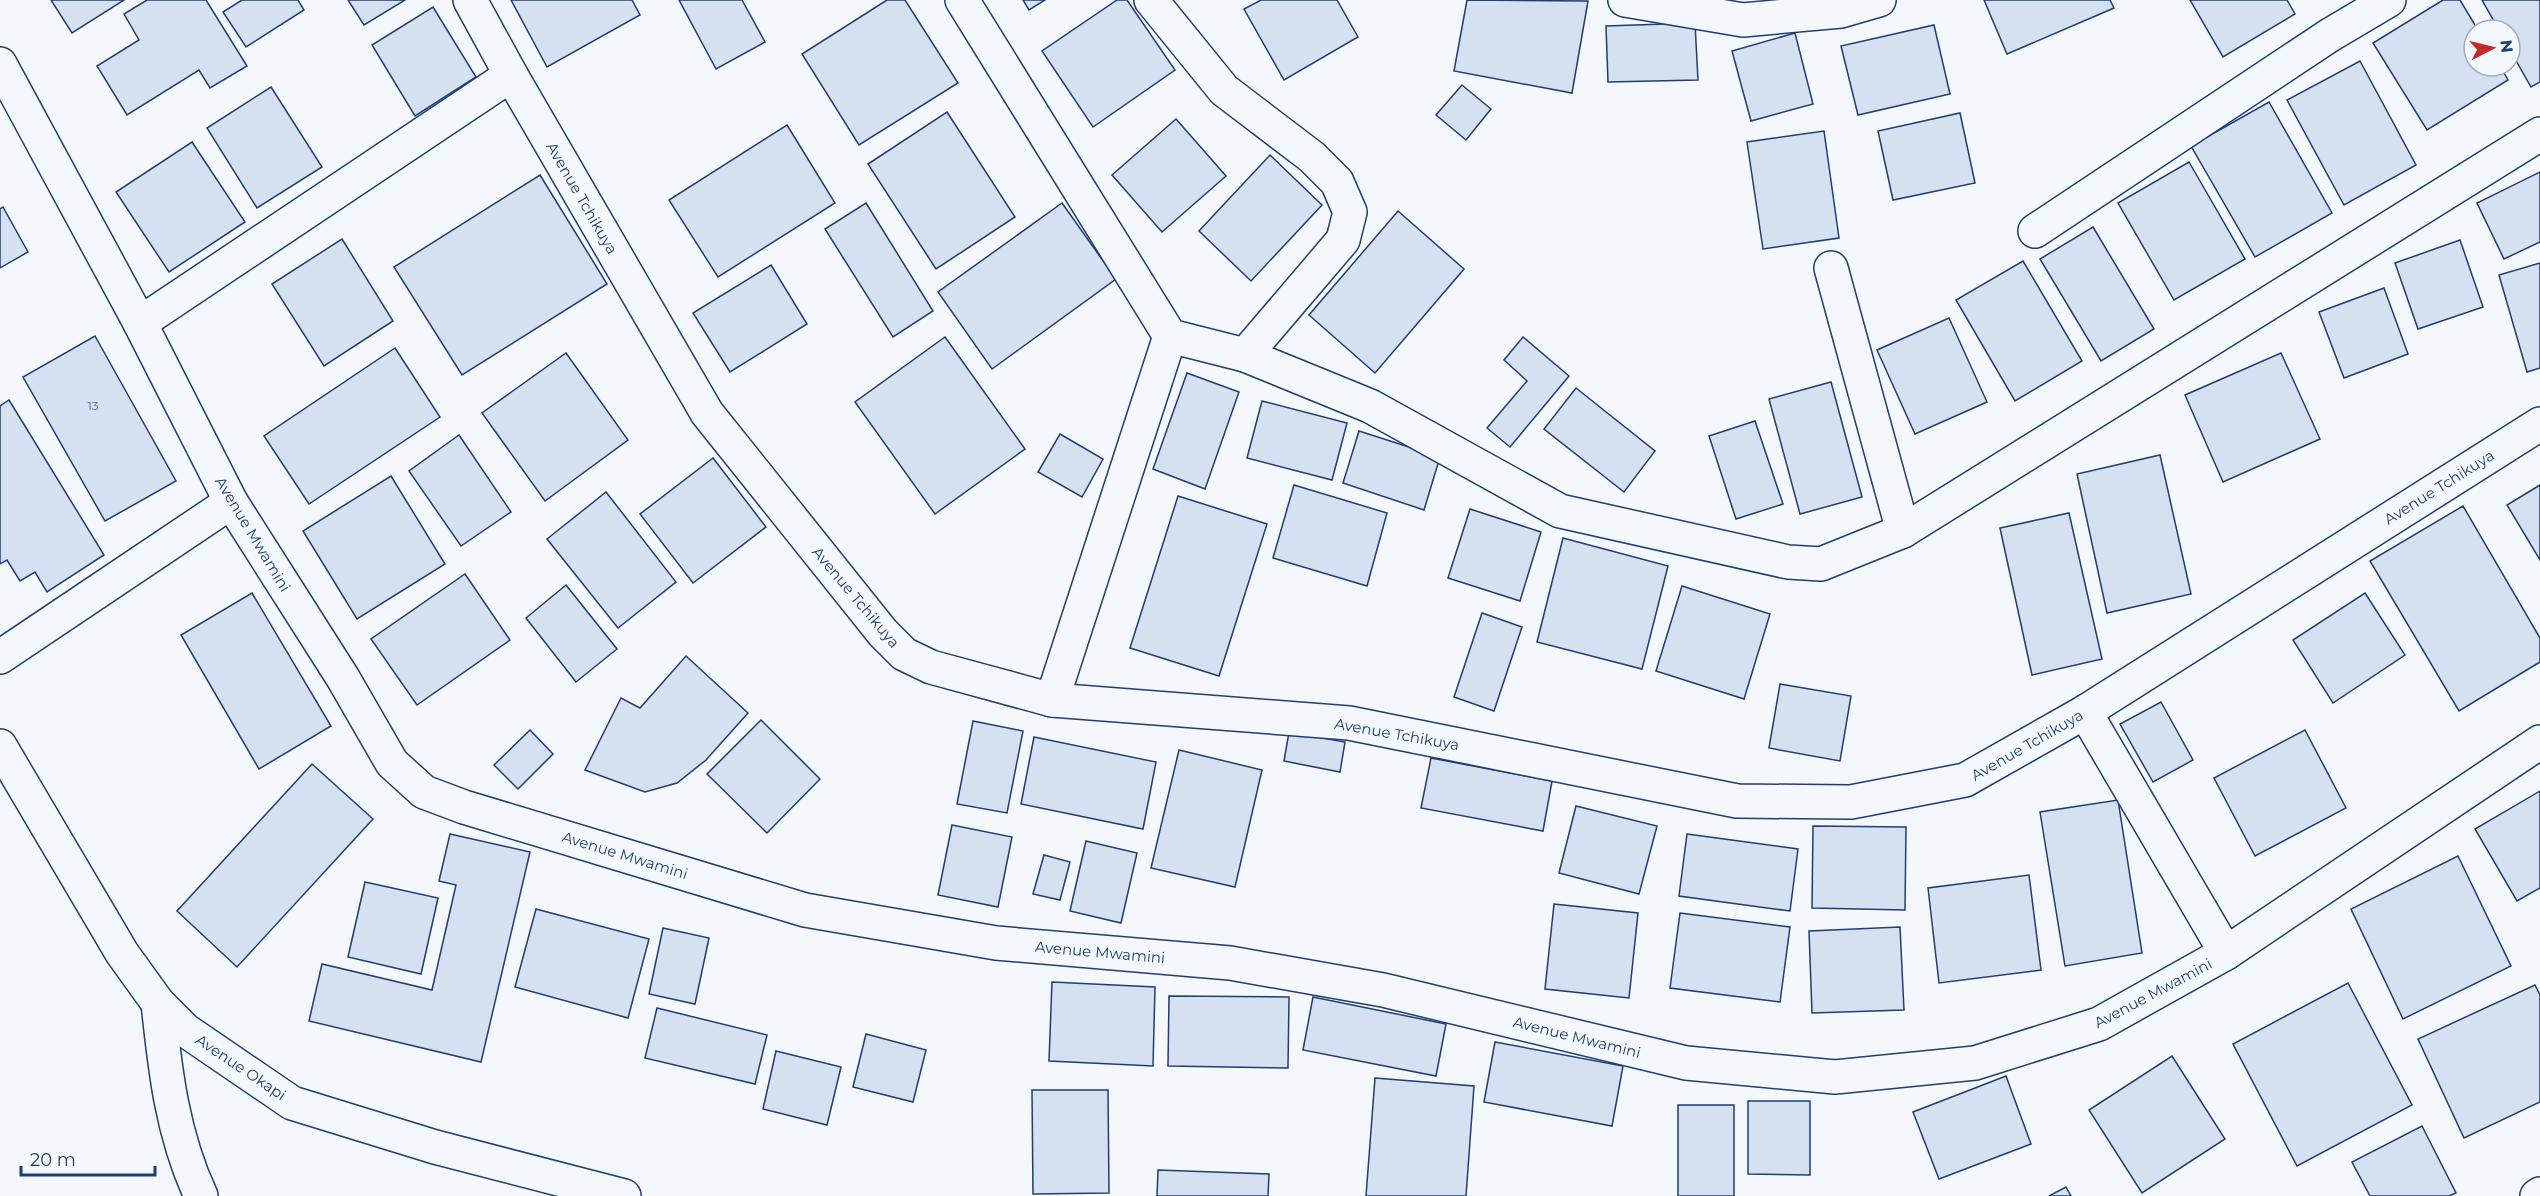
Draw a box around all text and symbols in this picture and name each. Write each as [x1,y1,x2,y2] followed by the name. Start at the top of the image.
[2462,18,2522,78] north arrow
[2496,39,2517,54] text: N
[542,139,622,257] street label: Avenue Tchikuya
[87,398,99,413] house number: 13
[2380,445,2498,529] street label: Avenue Tchikuya
[211,473,295,595] street label: Avenue Mwamini
[808,542,904,652] street label: Avenue Tchikuya
[1968,705,2086,785] street label: Avenue Tchikuya
[1333,714,1461,754] street label: Avenue Tchikuya
[560,827,690,883] street label: Avenue Mwamini
[1034,937,1166,967] street label: Avenue Mwamini
[2091,954,2215,1032] street label: Avenue Mwamini
[1511,1012,1643,1062] street label: Avenue Mwamini
[192,1030,290,1104] street label: Avenue Okapi
[21,1139,154,1177] scale bar
[30,1149,76,1171] text: 20 m

